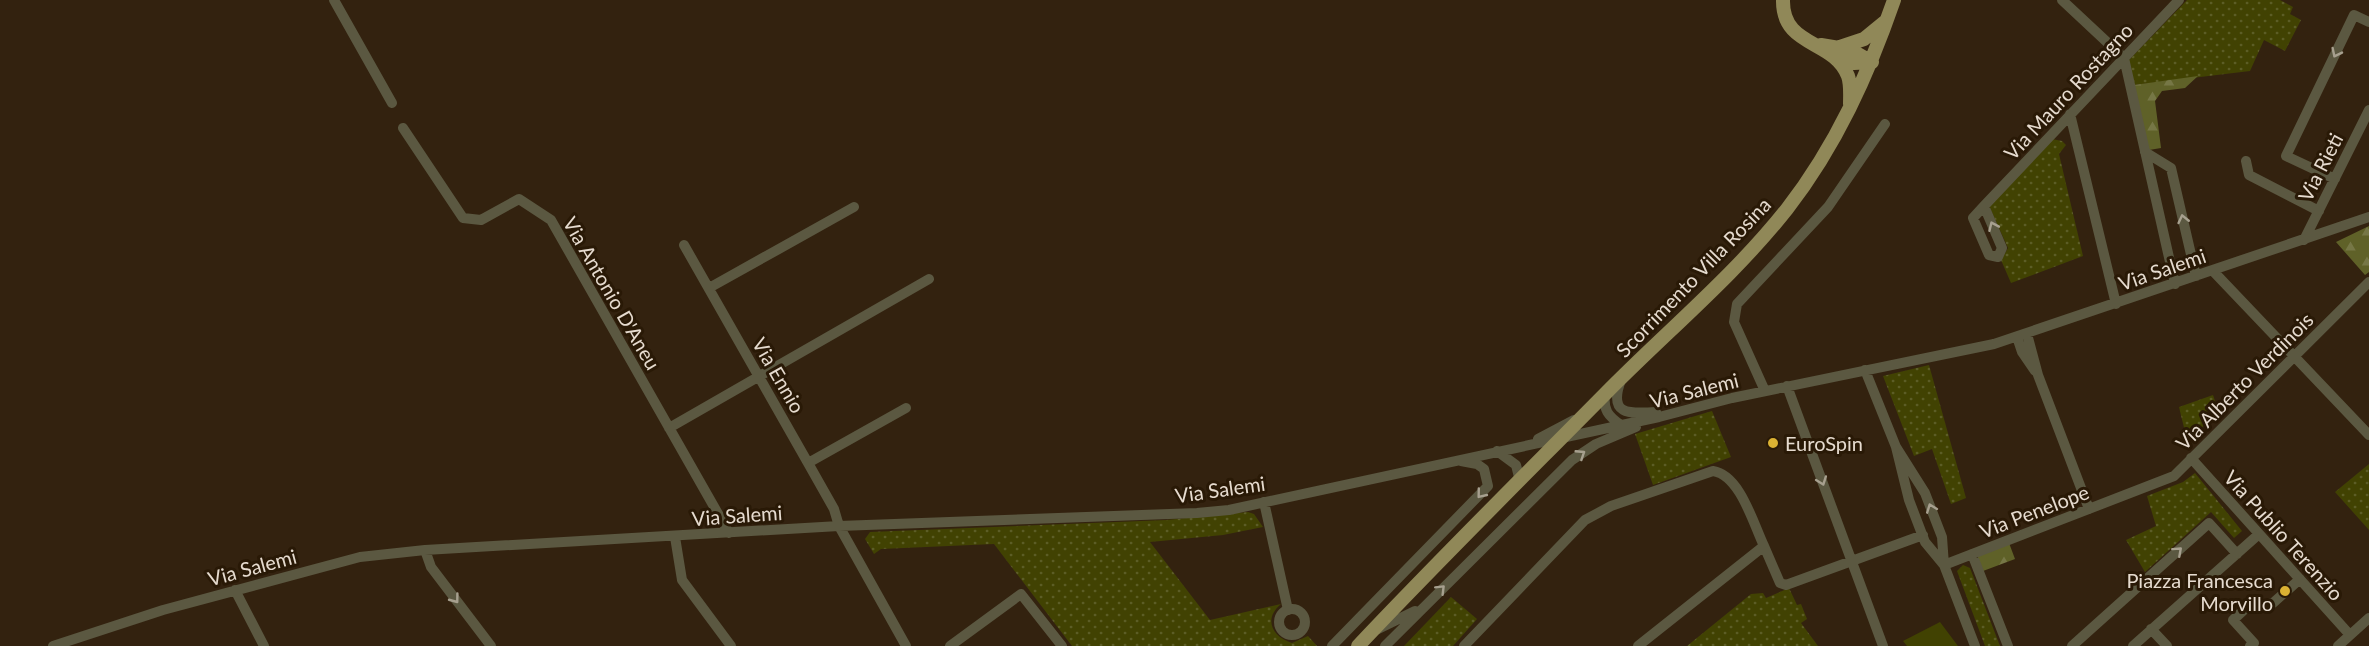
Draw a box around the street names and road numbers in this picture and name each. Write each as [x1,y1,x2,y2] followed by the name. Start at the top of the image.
[1999,18,2137,164] street label: Via Mauro Rostagno
[2293,129,2347,205] street label: Via Rieti
[1611,192,1775,362] street label: Scorrimento Villa Rosina
[558,212,666,374] street label: Via Antonio D'Aneu
[2115,243,2209,295] street label: Via Salemi
[2170,307,2318,455] street label: Via Alberto Verdinois
[748,333,810,417] street label: Via Ennio
[1647,367,1741,413] street label: Via Salemi
[2219,465,2349,605] street label: Via Publio Terenzio
[1173,471,1267,507] street label: Via Salemi
[1976,479,2092,543] street label: Via Penelope
[691,500,783,530] street label: Via Salemi
[205,544,299,590] street label: Via Salemi

